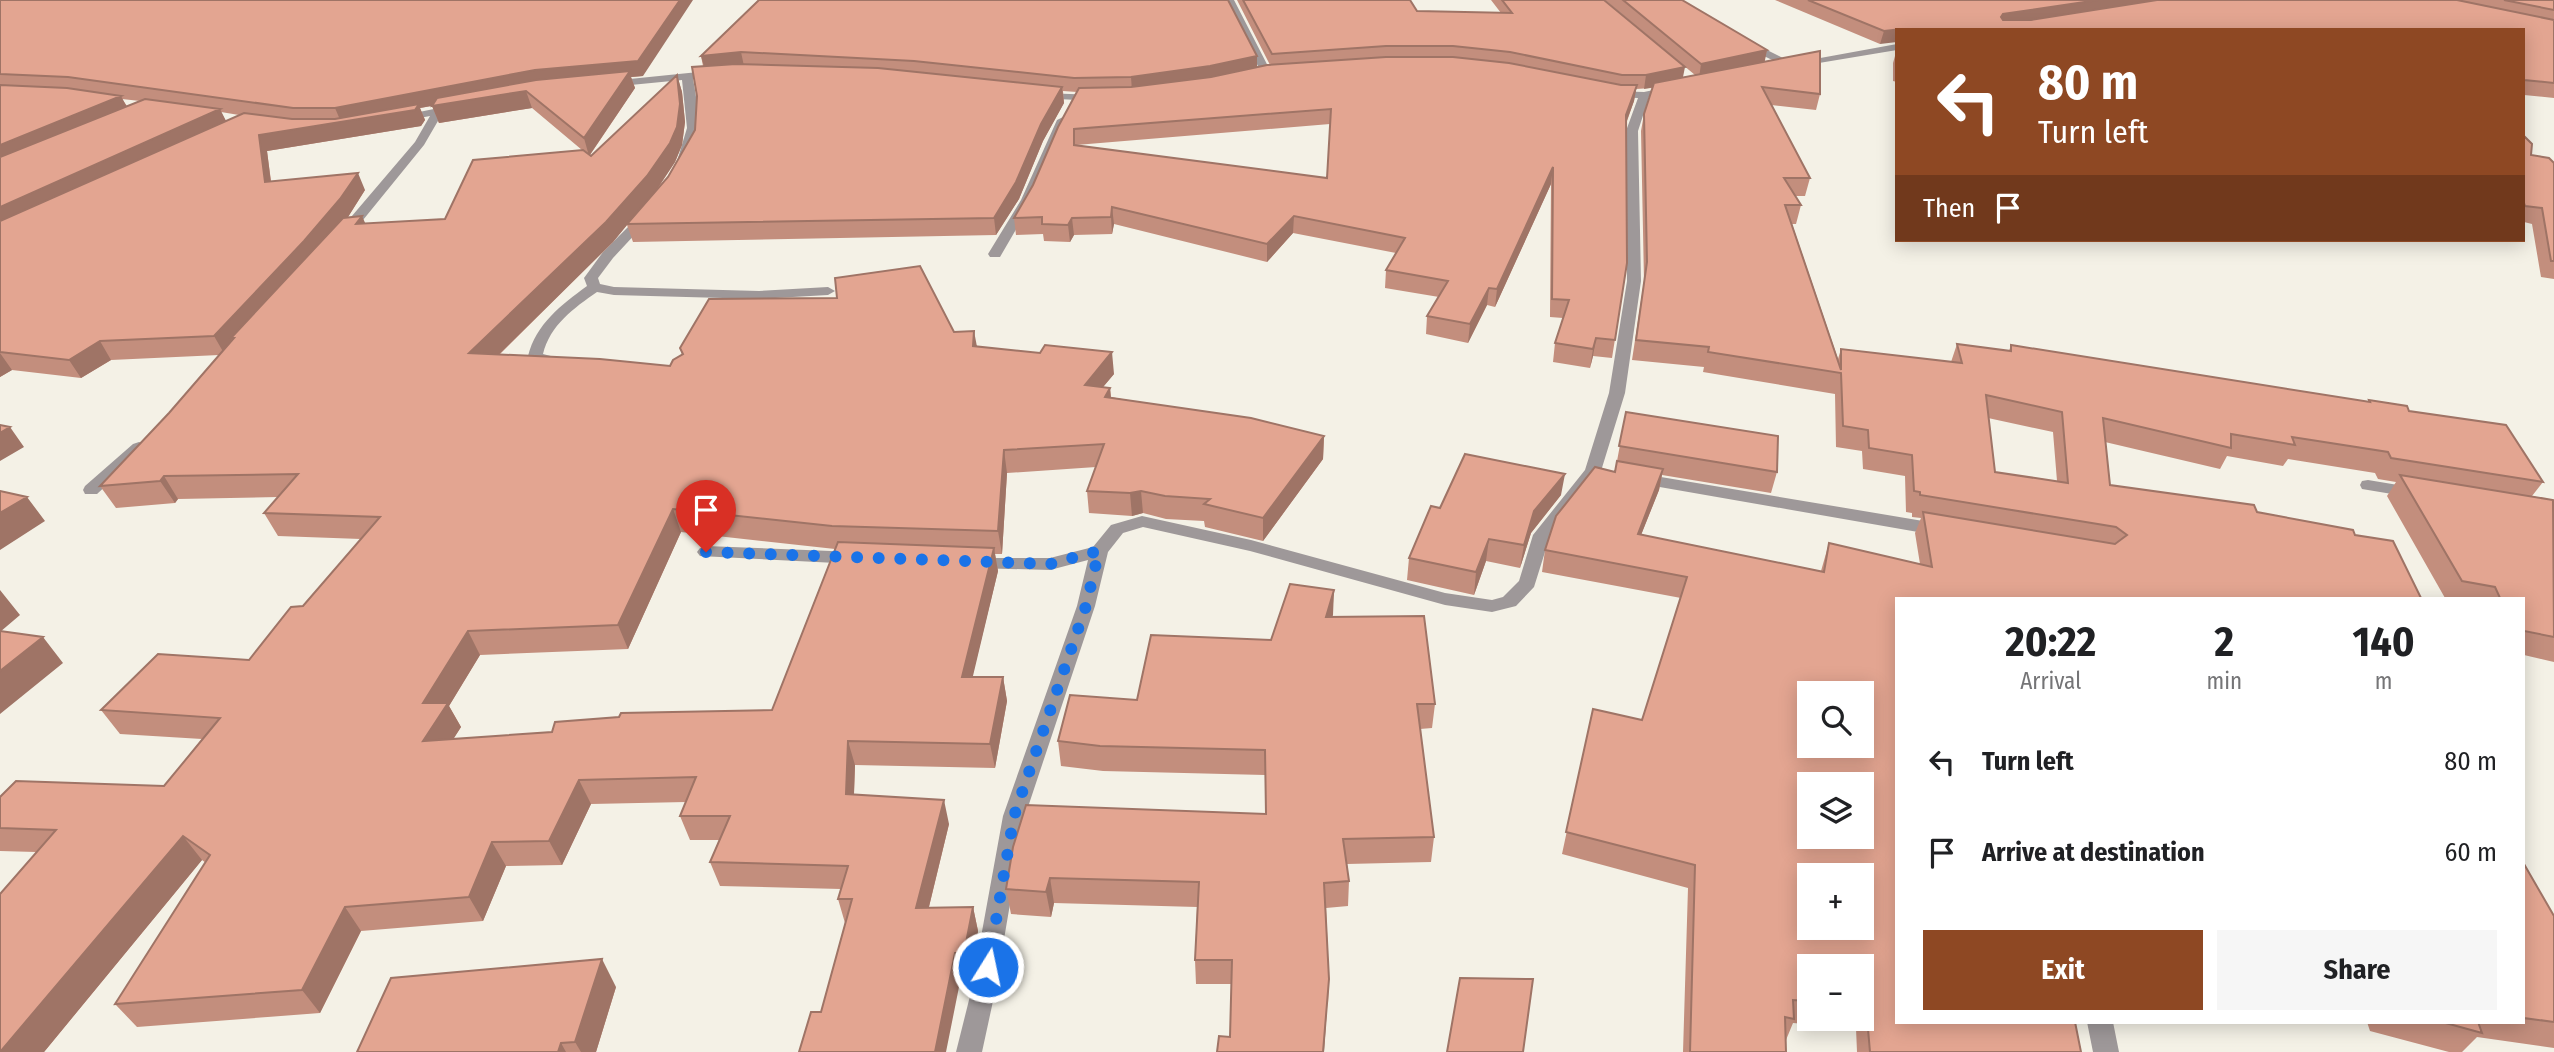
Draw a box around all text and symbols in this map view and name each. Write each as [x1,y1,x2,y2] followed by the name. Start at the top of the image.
[2038,53,2138,112] text: 80 m
[1923,56,2014,147] icon: left
[2038,113,2148,151] text: Turn left
[1989,189,2027,227] icon: arrive
[1923,193,1975,224] text: Then
[676,480,736,552] pin
[687,491,725,529] icon: arrive
[2005,617,2096,667] text: 20:22
[2215,617,2234,667] text: 2
[2352,617,2415,667] text: 140
[2020,667,2081,695] text: Arrival
[2206,667,2242,695] text: min
[2375,667,2392,695] text: m
[1797,681,1874,1031] map controls
[1797,681,1874,758] button: search
[1923,743,1961,781] icon: left
[1982,746,2074,777] text: Turn left
[2444,746,2497,777] text: 80 m
[1797,772,1874,849] button: layers
[1923,834,1961,872] icon: arrive
[1982,837,2205,868] text: Arrive at destination
[2444,837,2497,868] text: 60 m
[1797,863,1874,940] button: +
[951,930,1025,1004] position arrow
[1923,930,2203,1010] button: Exit
[2217,930,2497,1010] button: Share
[1797,954,1874,1031] button: −

